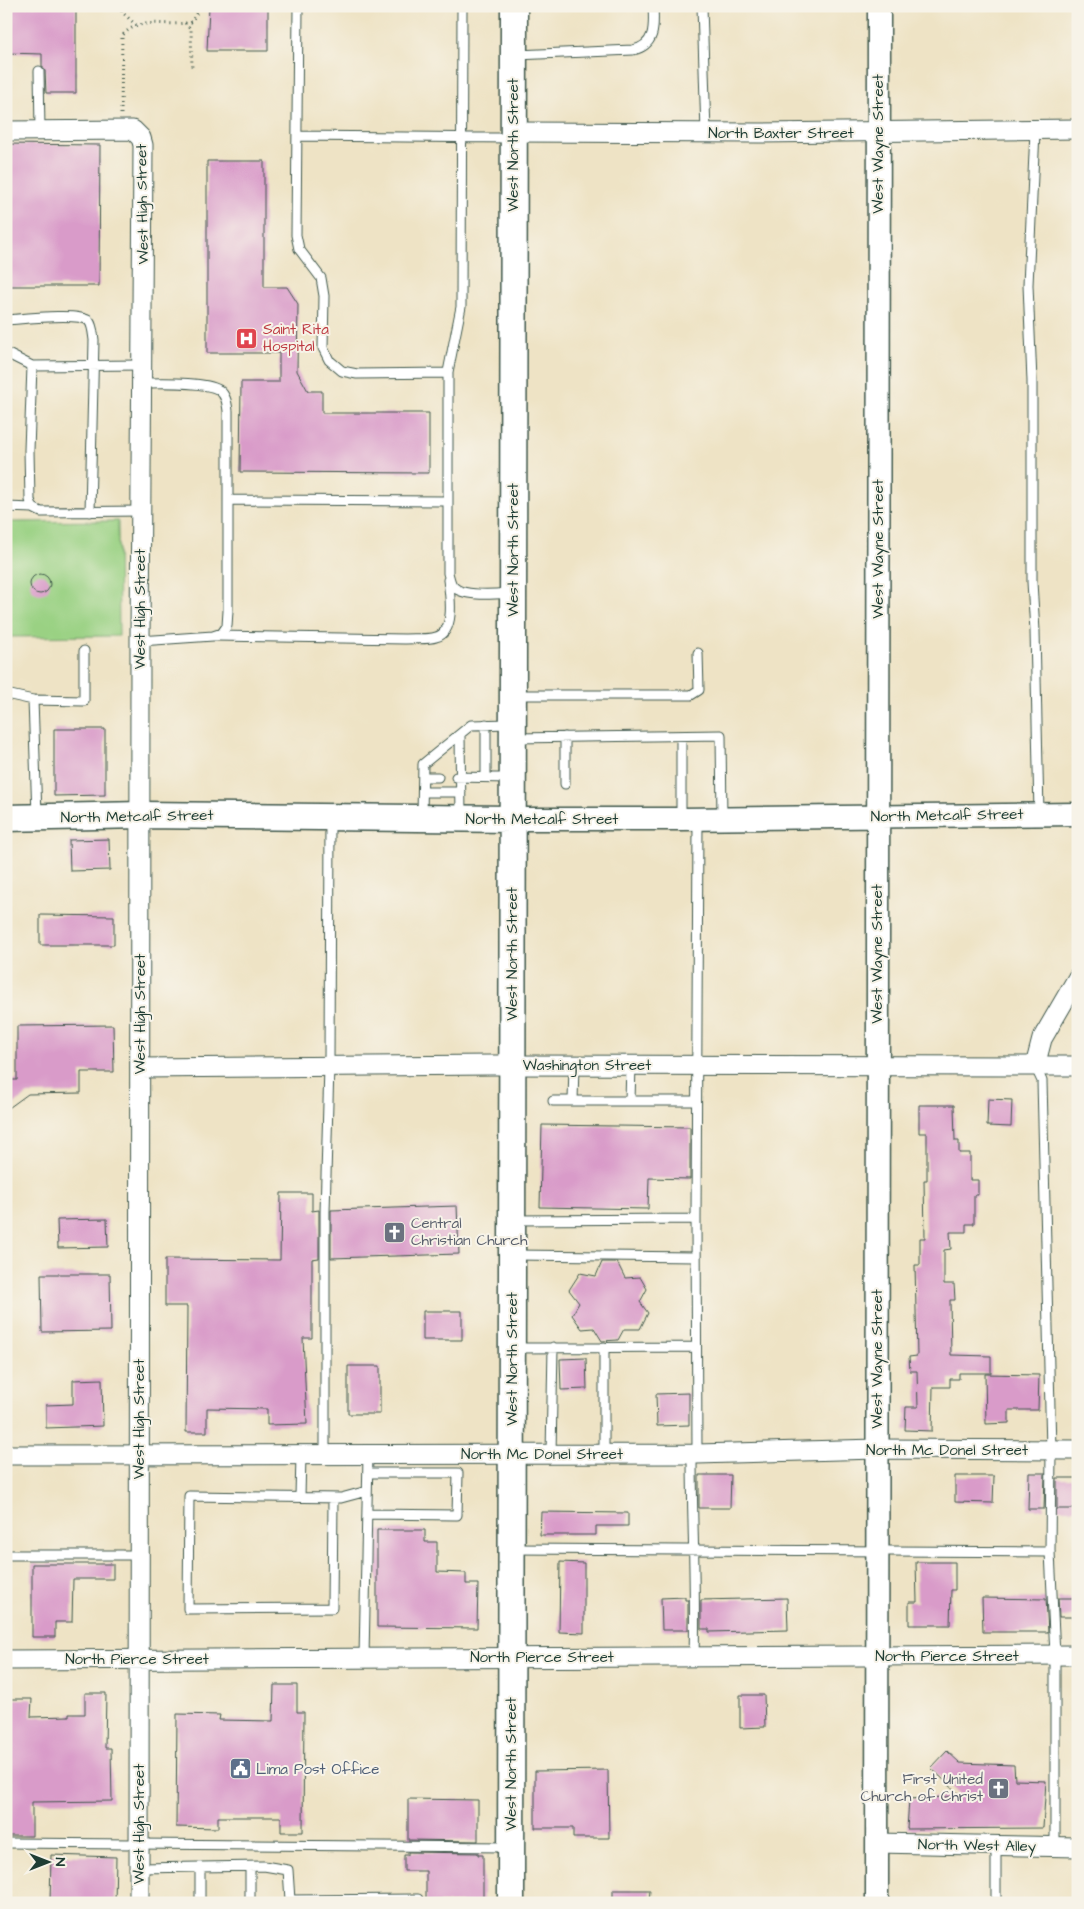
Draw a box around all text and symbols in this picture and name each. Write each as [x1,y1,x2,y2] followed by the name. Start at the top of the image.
[868,74,890,214] street label: West Wayne Street
[503,78,524,212] street label: West North Street
[708,123,854,144] street label: North Baxter Street
[131,143,155,264] street label: West High Street
[263,319,329,357] place label: Saint Rita Hospital
[235,326,259,350] hospital icon: Saint Rita Hospital
[868,479,890,619] street label: West Wayne Street
[503,483,524,617] street label: West North Street
[130,549,152,669] street label: West High Street
[870,804,1024,827] street label: North Metcalf Street
[60,805,214,828] street label: North Metcalf Street
[466,809,618,830] street label: North Metcalf Street
[867,884,889,1024] street label: West Wayne Street
[502,887,523,1021] street label: West North Street
[130,954,152,1074] street label: West High Street
[523,1055,651,1077] street label: Washington Street
[411,1213,528,1251] place label: Central Christian Church
[383,1220,407,1244] church icon: Central Christian Church
[867,1289,889,1429] street label: West Wayne Street
[502,1292,523,1426] street label: West North Street
[129,1359,151,1479] street label: West High Street
[866,1440,1028,1461] street label: North Mc Donel Street
[461,1444,623,1465] street label: North Mc Donel Street
[875,1646,1019,1667] street label: North Pierce Street
[470,1647,614,1668] street label: North Pierce Street
[65,1649,209,1670] street label: North Pierce Street
[501,1697,522,1831] street label: West North Street
[228,1757,252,1781] public building icon: Lima Post Office
[256,1759,379,1780] place label: Lima Post Office
[129,1764,151,1884] street label: West High Street
[861,1769,983,1807] place label: First United Church of Christ
[987,1776,1011,1800] church icon: First United Church of Christ
[918,1834,1036,1858] street label: North West Alley
[22,1836,72,1886] north arrow
[50,1858,70,1867] text: N

